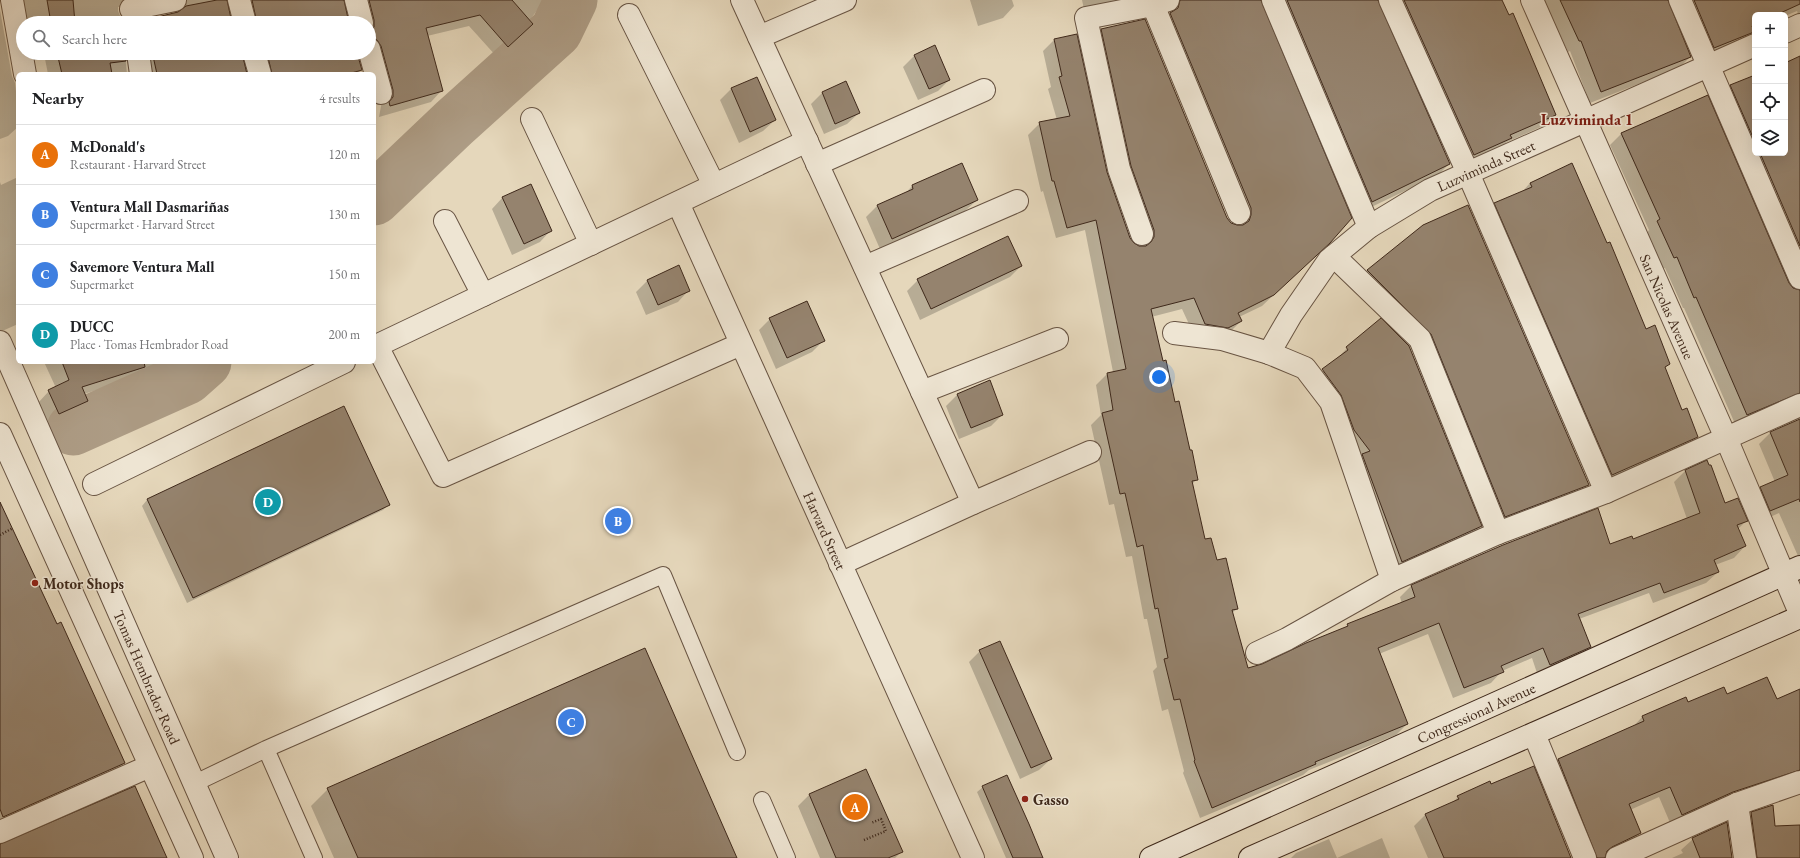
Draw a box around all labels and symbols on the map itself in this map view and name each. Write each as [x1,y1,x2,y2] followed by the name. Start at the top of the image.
[1541,109,1633,130] district label: Luzviminda 1
[1434,135,1538,195] street label: Luzviminda Street
[1636,251,1699,362] street label: San Nicolas Avenue
[1149,367,1169,387] your location
[255,487,281,517] pin: D
[799,488,851,573] street label: Harvard Street
[605,506,631,536] pin: B
[43,574,124,593] place label: Motor Shops
[30,578,40,588] marker: Motor Shops
[110,607,185,747] street label: Tomas Hembrador Road
[1414,677,1538,747] street label: Congressional Avenue
[558,707,584,737] pin: C
[1033,790,1069,809] place label: Gasso
[842,792,868,822] pin: A
[1020,794,1030,804] marker: Gasso

